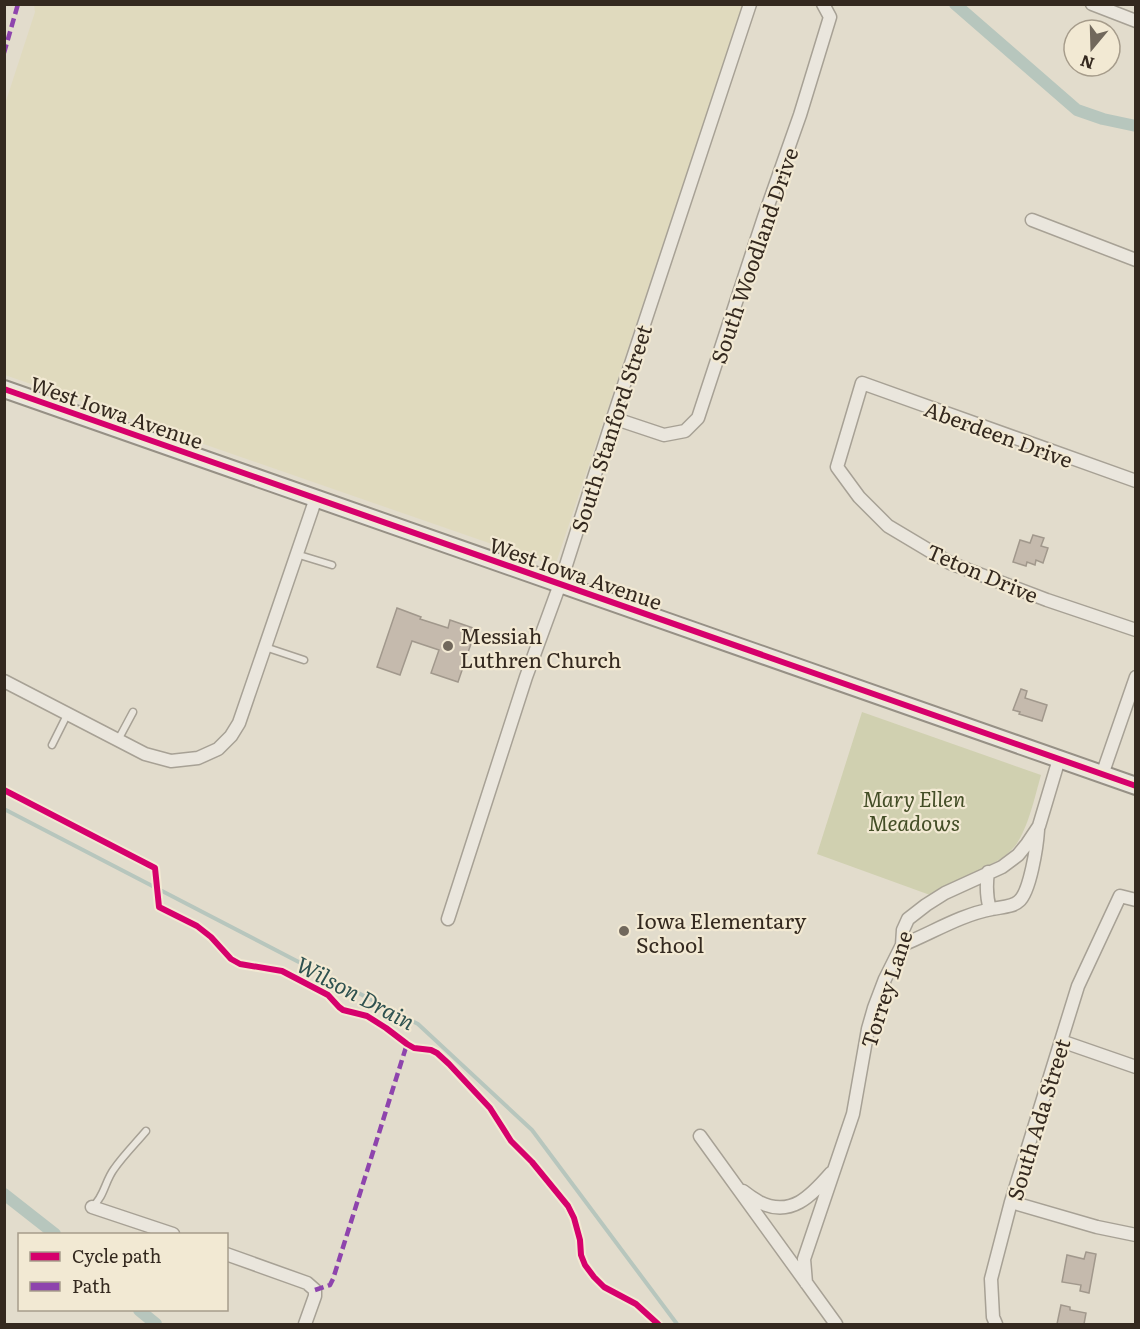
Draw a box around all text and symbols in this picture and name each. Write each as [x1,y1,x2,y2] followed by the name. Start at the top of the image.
[1062,18,1122,78] north arrow
[1077,50,1097,77] text: N
[701,143,805,367] street label: South Woodland Drive
[562,320,658,536] street label: South Stanford Street
[26,367,208,455] street label: West Iowa Avenue
[921,392,1078,474] street label: Aberdeen Drive
[485,528,667,616] street label: West Iowa Avenue
[922,535,1044,609] street label: Teton Drive
[460,619,622,674] place label: Messiah Luthren Church
[441,639,455,653] marker: Messiah Luthren Church
[862,782,966,837] park label: Mary Ellen Meadows
[636,904,807,959] place label: Iowa Elementary School
[617,924,631,938] marker: Iowa Elementary School
[851,926,919,1052] street label: Torrey Lane
[291,947,421,1037] water label: Wilson Drain
[998,1034,1077,1204] street label: South Ada Street
[18,1233,228,1311] legend
[72,1242,161,1269] text: Cycle path
[72,1272,111,1299] text: Path

